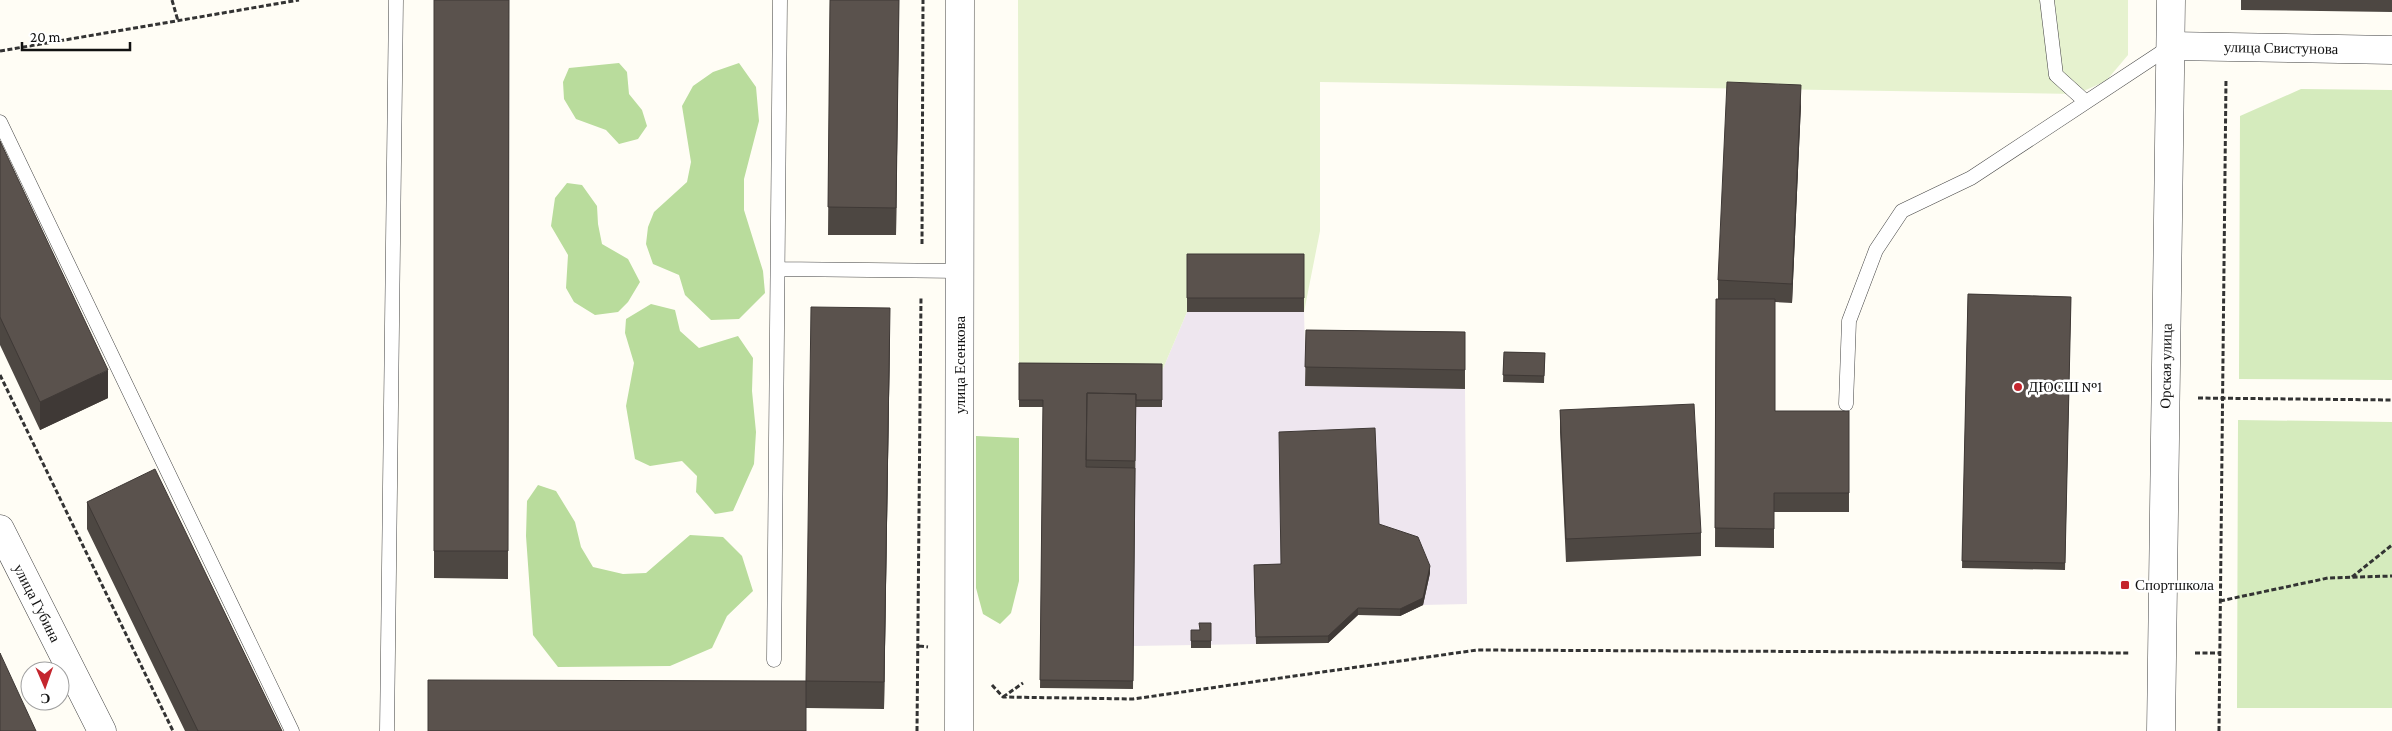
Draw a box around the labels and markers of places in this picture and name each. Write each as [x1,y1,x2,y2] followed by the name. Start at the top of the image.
[2028,379,2102,395] place label: ДЮСШ №1
[2012,381,2024,393] marker: ДЮСШ №1
[2135,577,2214,593] place label: Спортшкола
[2119,579,2131,591] marker: Спортшкола

